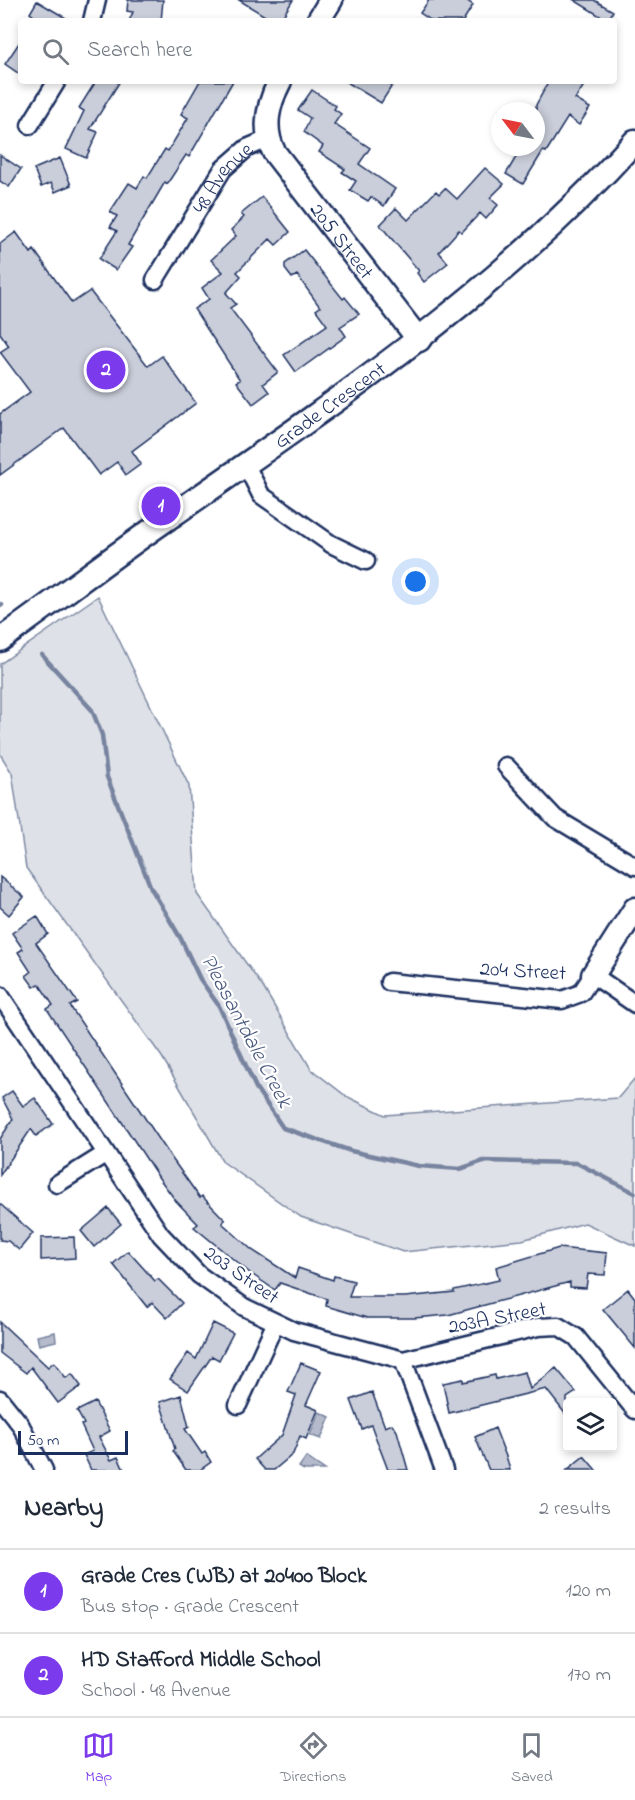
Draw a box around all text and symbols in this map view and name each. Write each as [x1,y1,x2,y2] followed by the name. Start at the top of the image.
[18,18,617,84] search box
[39,35,72,68] icon: search
[87,35,192,67] text: Search here
[491,102,545,156] north arrow
[186,136,261,220] street label: 48 Avenue
[301,197,380,286] street label: 205 Street
[86,348,126,392] pin: 2
[269,355,393,457] street label: Grade Crescent
[142,484,180,528] pin: 1
[401,567,430,596] your location
[191,949,300,1115] water label: Pleasantdale Creek
[479,955,567,989] street label: 204 Street
[197,1239,285,1313] street label: 203 Street
[446,1295,549,1343] street label: 203A Street
[563,1398,617,1452] map controls
[563,1398,617,1452] button: layers
[18,1428,128,1456] scale bar
[27,1429,59,1453] text: 50 m
[24,1490,103,1528] text: Nearby
[539,1495,611,1524] text: 2 results
[81,1561,367,1593] text: Grade Cres (WB) at 20400 Block
[40,1577,47,1606] text: 1
[566,1577,611,1606] text: 120 m
[81,1593,299,1622] text: Bus stop · Grade Crescent
[81,1645,321,1677] text: HD Stafford Middle School
[39,1661,48,1690] text: 2
[567,1661,611,1690] text: 170 m
[81,1677,231,1706] text: School · 48 Avenue
[82,1729,115,1789] tab: Map
[280,1729,346,1789] tab: Directions
[511,1729,553,1789] tab: Saved

